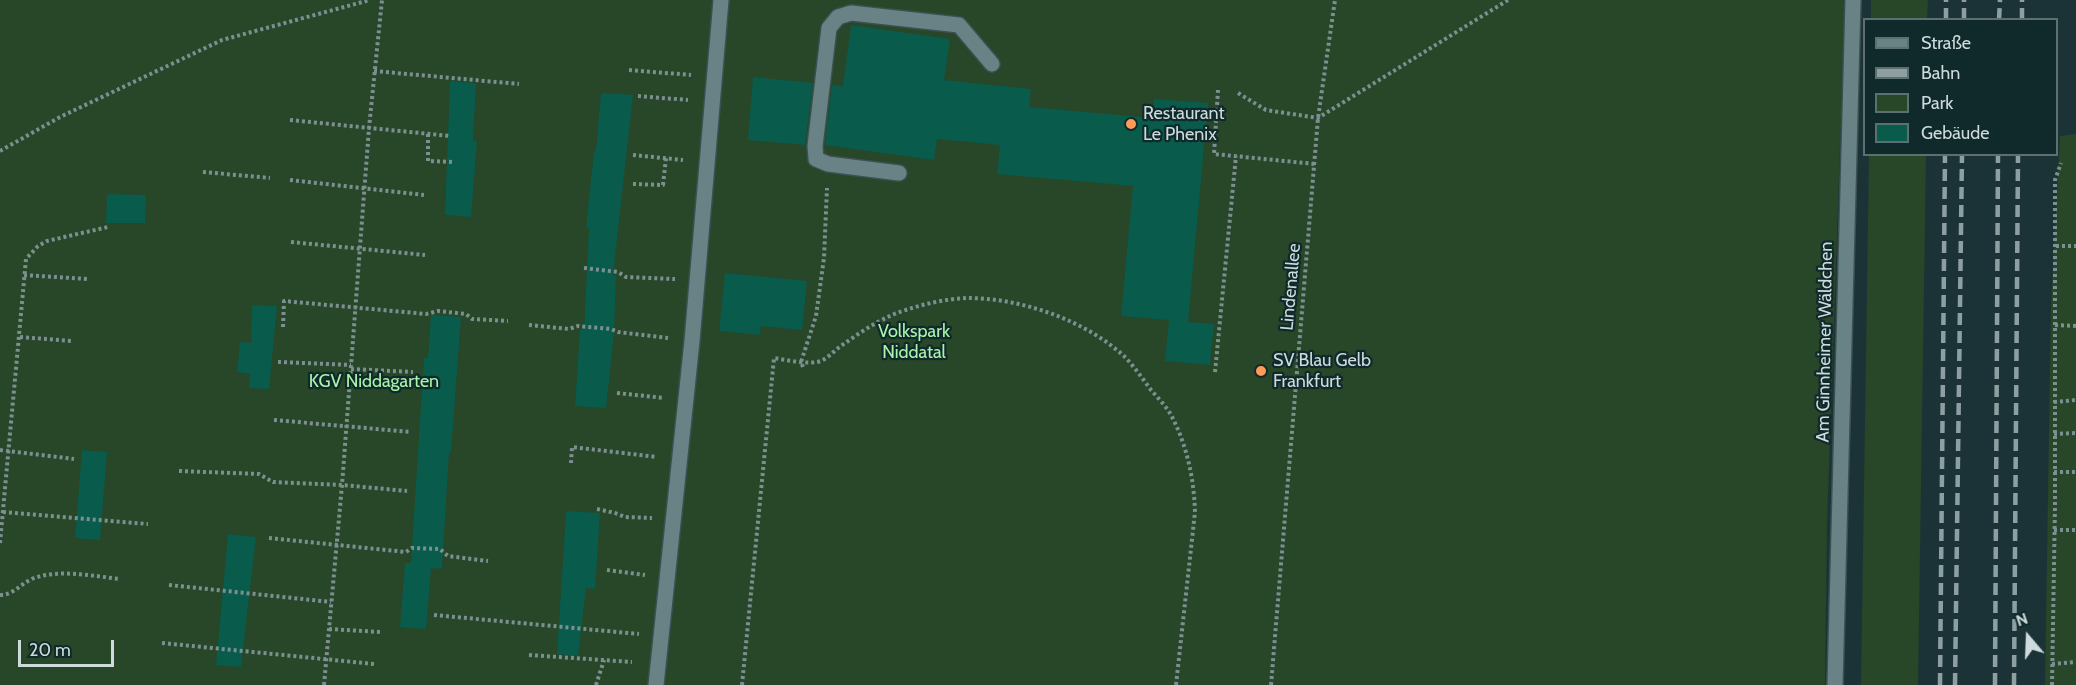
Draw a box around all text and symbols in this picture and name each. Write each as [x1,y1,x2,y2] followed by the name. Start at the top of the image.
[1863,18,2058,156] legend
[1921,32,1971,54] text: Straße
[1921,62,1960,84] text: Bahn
[1921,92,1953,114] text: Park
[1143,103,1225,146] place label: Restaurant Le Phenix
[1124,117,1138,131] marker: Restaurant Le Phenix
[1921,122,1990,144] text: Gebäude
[1812,241,1838,443] street label: Am Ginnheimer Wäldchen
[1276,242,1306,332] street label: Lindenallee
[878,321,950,364] park label: Volkspark Niddatal
[1273,350,1371,392] place label: SV Blau Gelb Frankfurt
[1254,364,1268,378] marker: SV Blau Gelb Frankfurt
[309,371,439,393] park label: KGV Niddagarten
[1998,607,2058,667] north arrow
[2014,609,2030,630] text: N
[21,628,117,666] scale bar
[29,639,71,661] text: 20 m

